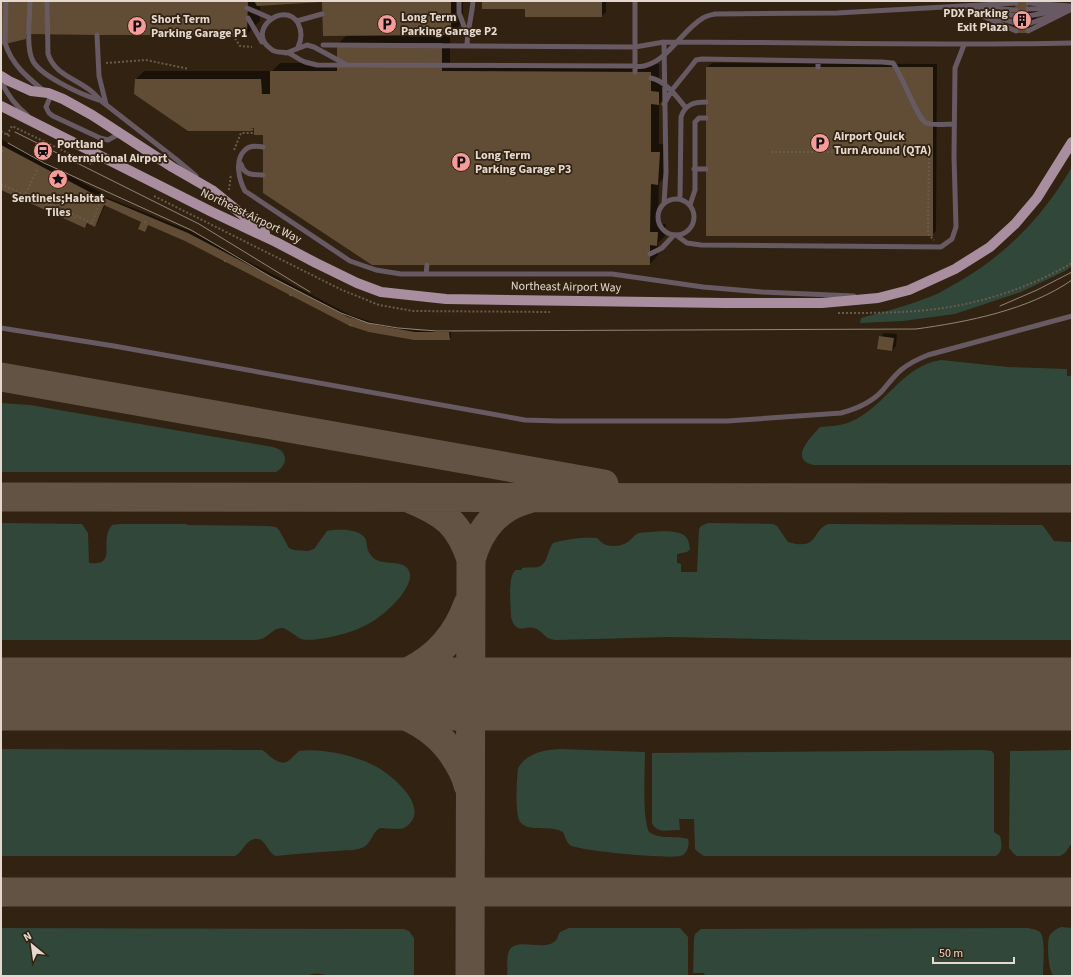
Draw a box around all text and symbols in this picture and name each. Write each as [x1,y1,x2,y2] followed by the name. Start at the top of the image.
[943,5,1009,36] place label: PDX Parking Exit Plaza
[401,9,497,40] place label: Long Term Parking Garage P2
[1011,9,1033,31] building icon: PDX Parking Exit Plaza
[151,11,247,42] place label: Short Term Parking Garage P1
[376,13,398,35] parking icon: Long Term Parking Garage P2
[126,15,148,37] parking icon: Short Term Parking Garage P1
[833,128,931,159] place label: Airport Quick Turn Around (QTA)
[809,132,831,154] parking icon: Airport Quick Turn Around (QTA)
[57,136,168,167] place label: Portland International Airport
[32,140,54,162] station icon: Portland International Airport
[475,147,571,178] place label: Long Term Parking Garage P3
[450,151,472,173] parking icon: Long Term Parking Garage P3
[47,168,69,190] place icon: Sentinels;Habitat Tiles
[198,184,305,248] street label: Northeast Airport Way
[12,190,105,221] place label: Sentinels;Habitat Tiles
[511,278,622,296] street label: Northeast Airport Way
[12,925,52,965] north arrow
[21,928,34,945] text: N
[933,939,1014,965] scale bar
[939,945,963,962] text: 50 m

